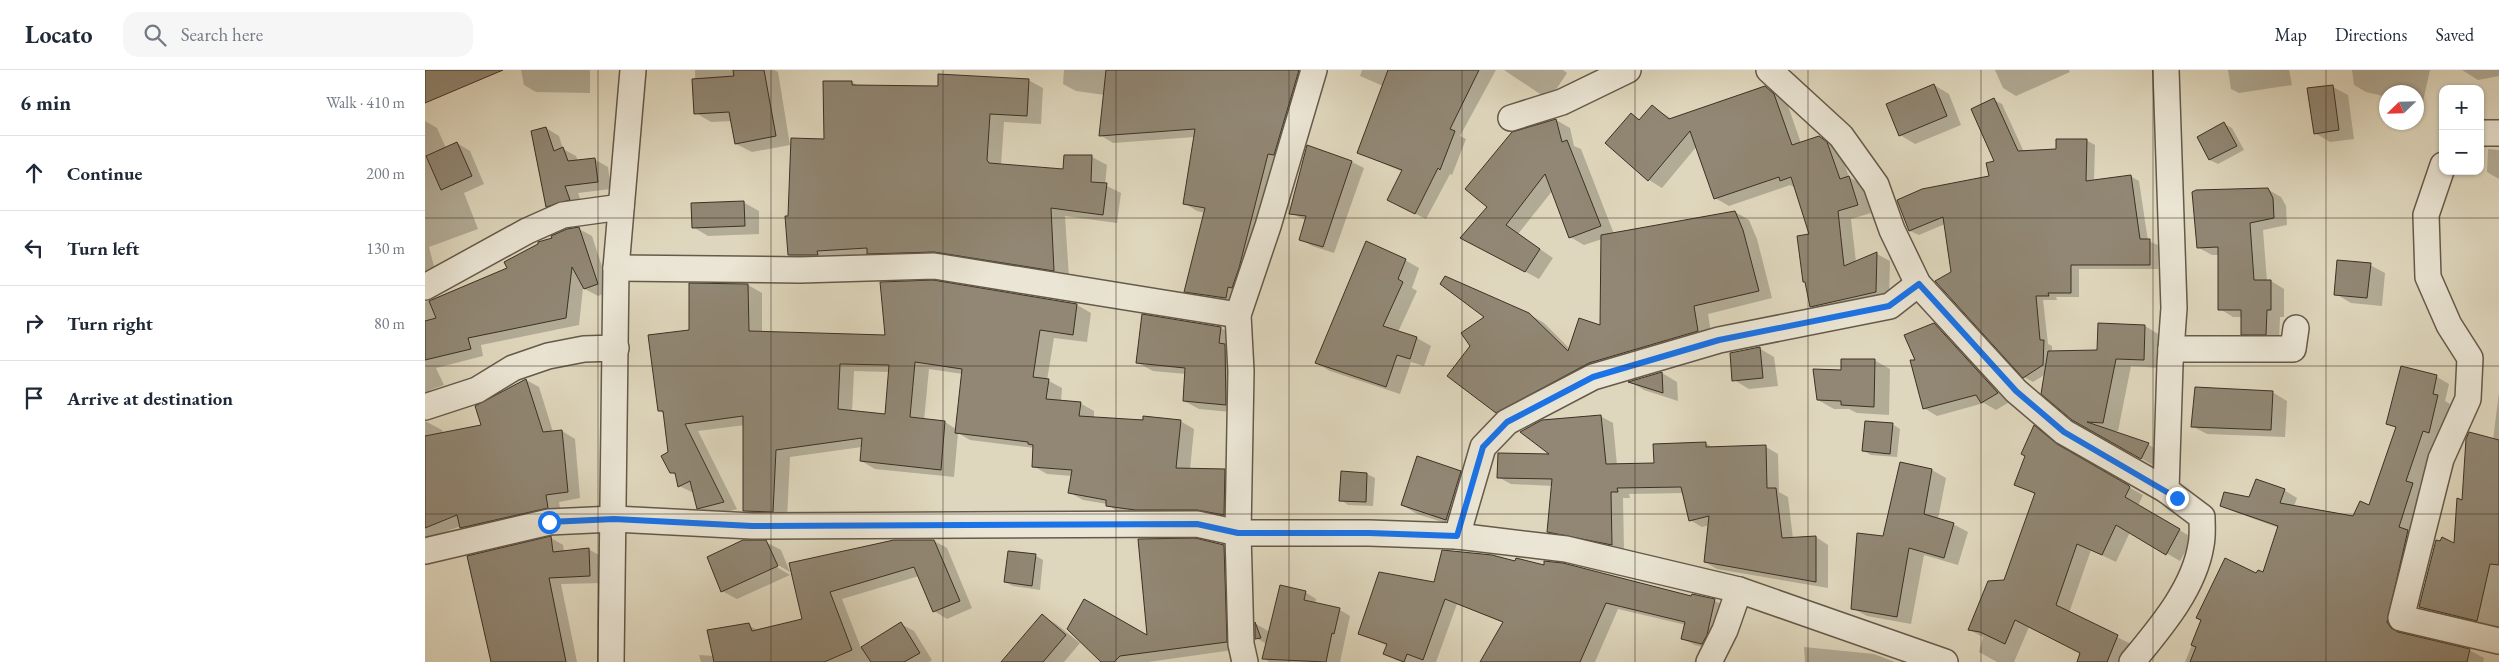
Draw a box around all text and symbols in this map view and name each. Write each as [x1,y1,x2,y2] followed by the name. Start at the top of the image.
[123,12,473,57] search box
[25,19,93,50] text: Locato
[141,21,169,49] icon: search
[181,22,263,47] text: Search here
[2275,23,2307,46] text: Map
[2335,23,2407,46] text: Directions
[2435,23,2474,46] text: Saved
[2379,85,2424,130] north arrow
[2439,85,2484,175] map controls
[2439,85,2484,130] button: +
[20,89,71,116] text: 6 min
[326,92,405,113] text: Walk · 410 m
[2439,130,2484,175] button: −
[20,159,48,187] icon: ahead
[67,161,142,186] text: Continue
[366,163,405,184] text: 200 m
[20,234,48,262] icon: left
[67,236,139,261] text: Turn left
[366,238,405,259] text: 130 m
[20,309,48,337] icon: right
[67,311,153,336] text: Turn right
[374,313,405,334] text: 80 m
[20,384,48,412] icon: arrive
[67,386,233,411] text: Arrive at destination
[2166,487,2189,510] route end
[538,511,561,534] route start

